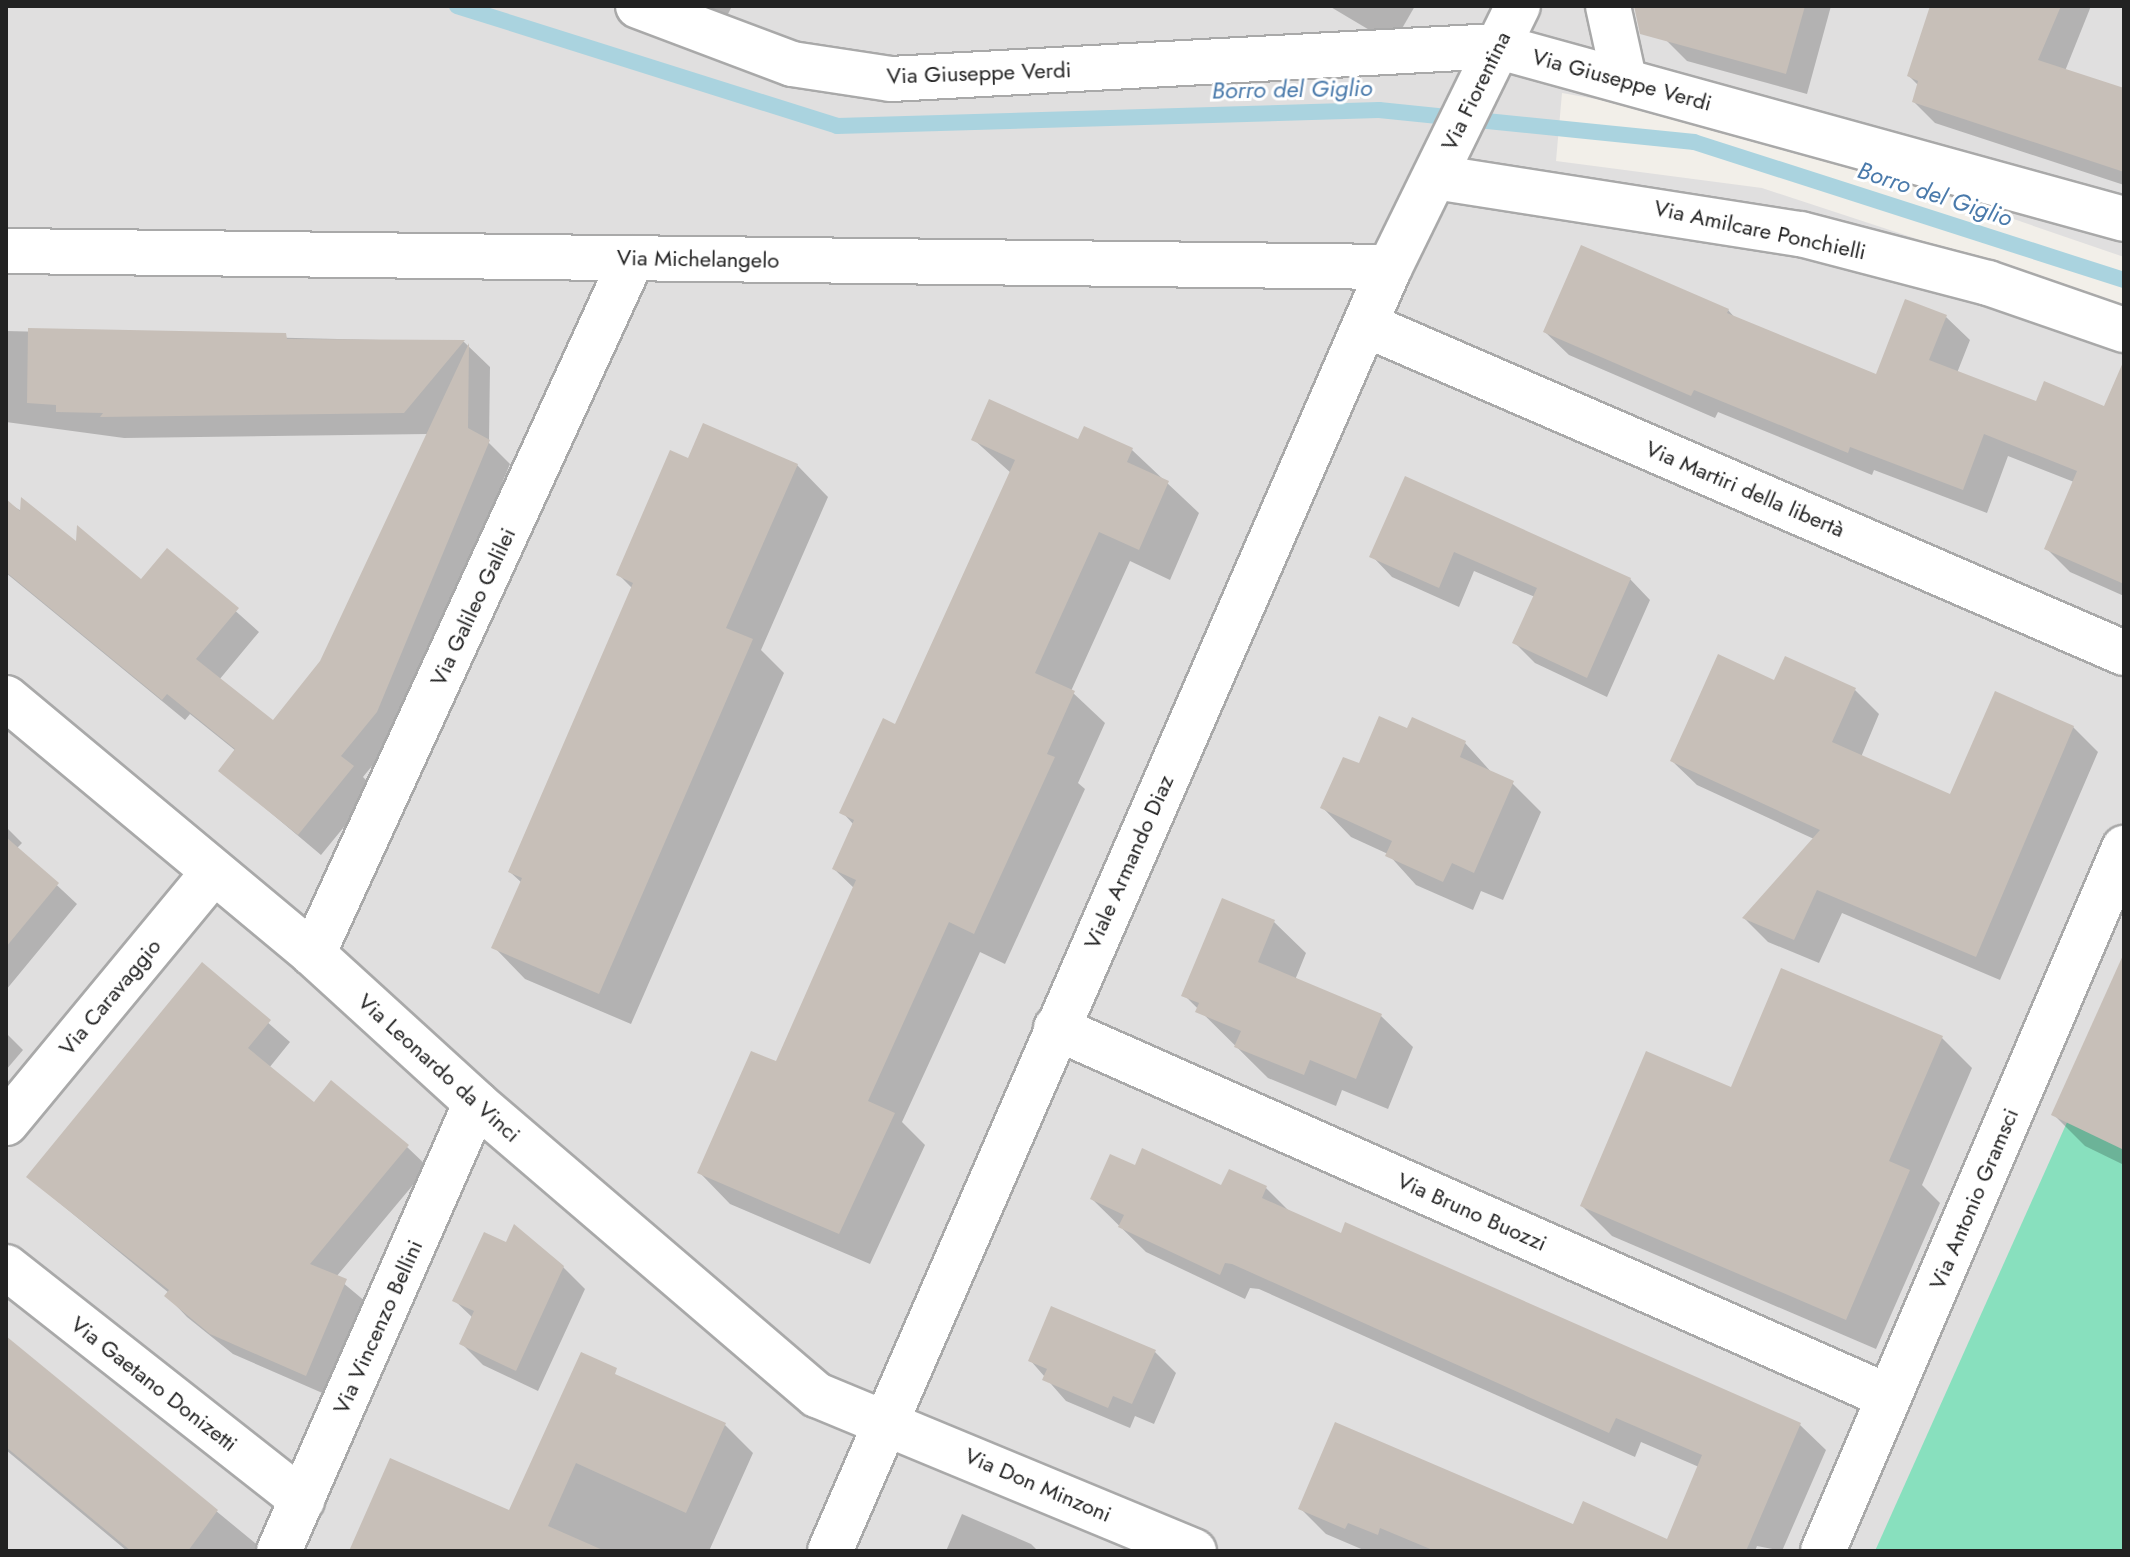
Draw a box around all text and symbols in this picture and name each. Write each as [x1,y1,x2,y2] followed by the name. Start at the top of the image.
[1436,27,1516,155] street label: Via Fiorentina
[1529,43,1715,117] street label: Via Giuseppe Verdi
[886,57,1072,89] street label: Via Giuseppe Verdi
[1211,73,1373,105] water label: Borro del Giglio
[1854,155,2016,233] water label: Borro del Giglio
[1652,195,1868,265] street label: Via Amilcare Ponchielli
[617,244,779,274] street label: Via Michelangelo
[1642,435,1848,543] street label: Via Martiri della libertà
[425,524,521,690] street label: Via Galileo Galilei
[1079,771,1179,953] street label: Viale Armando Diaz
[54,933,166,1061] street label: Via Caravaggio
[352,988,526,1148] street label: Via Leonardo da Vinci
[1924,1105,2024,1293] street label: Via Antonio Gramsci
[1393,1167,1551,1257] street label: Via Bruno Buozzi
[328,1236,428,1418] street label: Via Vincenzo Bellini
[65,1311,243,1457] street label: Via Gaetano Donizetti
[961,1442,1115,1528] street label: Via Don Minzoni

